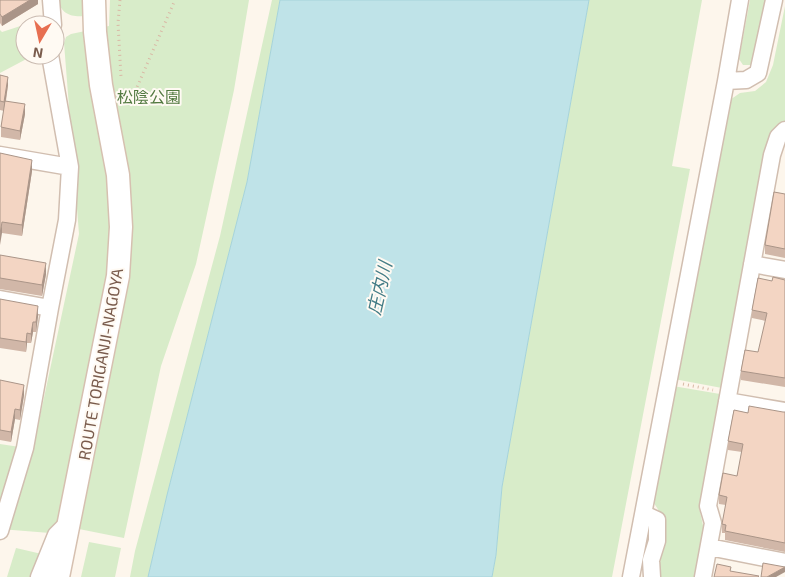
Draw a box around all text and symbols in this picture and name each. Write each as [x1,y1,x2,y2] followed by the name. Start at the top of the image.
[15,15,65,65] north arrow
[32,44,44,63] text: N
[117,87,181,106] park label: 松陰公園
[362,257,396,317] water label: 庄内川
[74,267,126,461] street label: ROUTE TORIGANJI-NAGOYA

